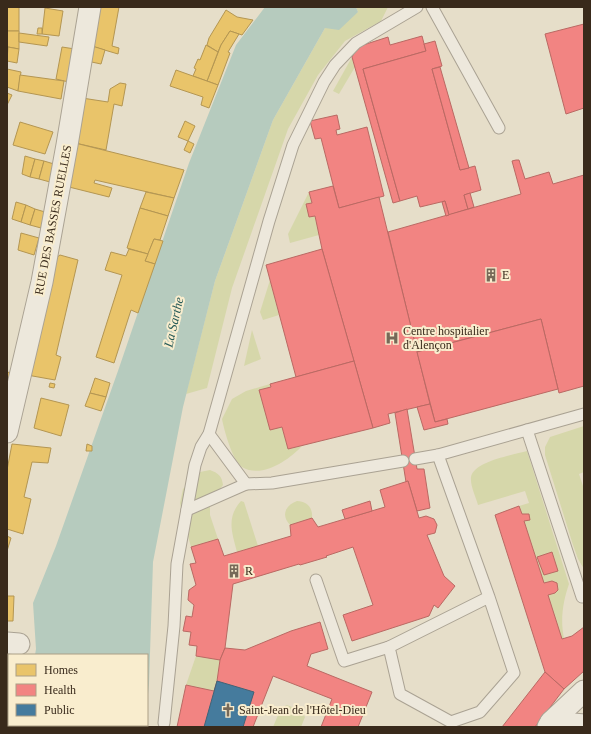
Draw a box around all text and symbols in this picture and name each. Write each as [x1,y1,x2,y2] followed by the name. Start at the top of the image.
[32,144,74,296] street label: RUE DES BASSES RUELLES
[483,267,499,283] building icon: E
[502,268,509,282] place label: E
[160,295,187,350] water label: La Sarthe
[403,324,489,352] place label: Centre hospitalier d'Alençon
[384,330,400,346] hospital icon: Centre hospitalier d'Alençon
[226,563,242,579] building icon: R
[245,564,253,578] place label: R
[8,654,148,726] legend
[44,663,78,677] text: Homes
[44,683,76,697] text: Health
[220,702,236,718] church icon: Saint-Jean de l'Hôtel-Dieu
[44,703,75,717] text: Public
[239,703,366,717] place label: Saint-Jean de l'Hôtel-Dieu

